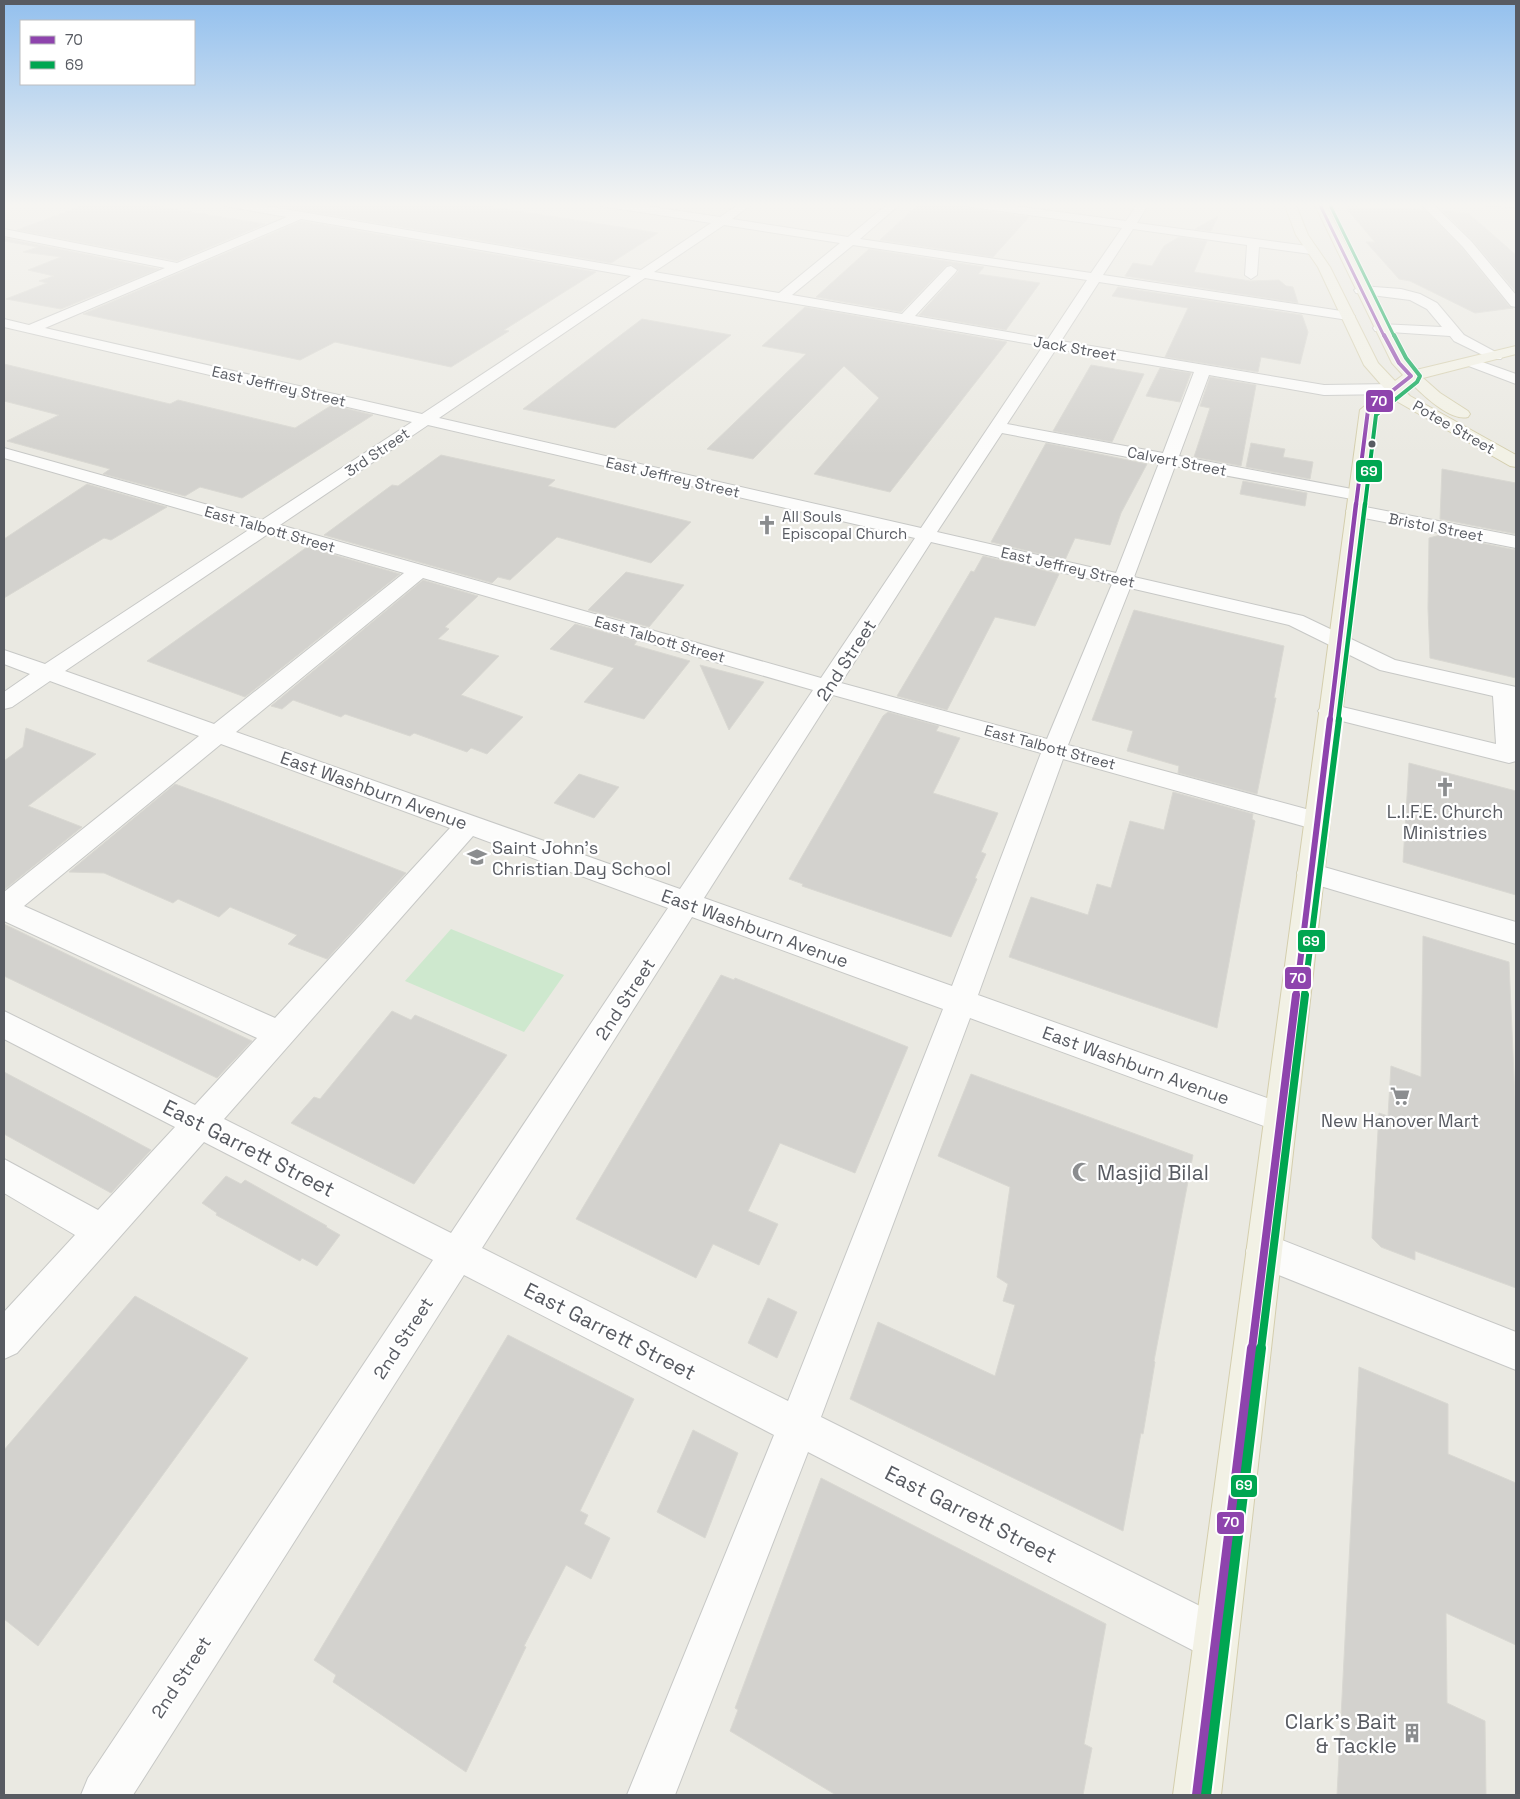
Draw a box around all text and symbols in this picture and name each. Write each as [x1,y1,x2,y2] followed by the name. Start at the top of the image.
[20,20,195,85] legend
[65,30,83,49] text: 70
[65,55,83,74] text: 69
[1032,331,1118,365] street label: Jack Street
[210,361,348,411] street label: East Jeffrey Street
[1365,389,1394,413] line badge: 70
[1371,392,1387,410] text: 70
[1409,396,1499,458] street label: Potee Street
[341,423,413,481] street label: 3rd Street
[1367,439,1377,449] unlabelled marker
[1126,442,1228,480] street label: Calvert Street
[604,452,742,502] street label: East Jeffrey Street
[1355,459,1383,483] line badge: 69
[1360,462,1378,480] text: 69
[202,501,338,557] street label: East Talbott Street
[782,507,907,543] place label: All Souls Episcopal Church
[1387,508,1485,546] street label: Bristol Street
[756,514,778,536] church icon: All Souls Episcopal Church
[999,542,1137,592] street label: East Jeffrey Street
[592,611,728,667] street label: East Talbott Street
[811,615,881,705] street label: 2nd Street
[982,720,1118,774] street label: East Talbott Street
[277,745,471,835] street label: East Washburn Avenue
[1434,776,1456,798] church icon: L.I.F.E. Church Ministries
[1387,800,1503,844] place label: L.I.F.E. Church Ministries
[492,836,671,880] place label: Saint John's Christian Day School
[466,846,488,868] school or university icon: Saint John's Christian Day School
[658,883,852,973] street label: East Washburn Avenue
[1297,929,1326,953] line badge: 69
[1302,932,1320,950] text: 69
[590,954,660,1044] street label: 2nd Street
[1284,966,1312,990] line badge: 70
[1290,969,1306,987] text: 70
[1039,1020,1233,1110] street label: East Washburn Avenue
[1389,1085,1411,1107] supermarket icon: New Hanover Mart
[158,1093,340,1203] street label: East Garrett Street
[1321,1109,1479,1132] place label: New Hanover Mart
[1097,1159,1209,1186] place label: Masjid Bilal
[1071,1161,1093,1183] mosque icon: Masjid Bilal
[519,1276,701,1386] street label: East Garrett Street
[368,1293,438,1383] street label: 2nd Street
[880,1459,1062,1569] street label: East Garrett Street
[1230,1474,1258,1498] line badge: 69
[1235,1476,1253,1494] text: 69
[1216,1511,1245,1535] line badge: 70
[1223,1513,1239,1531] text: 70
[146,1632,216,1722] street label: 2nd Street
[1285,1708,1397,1759] place label: Clark's Bait & Tackle
[1401,1722,1423,1744] building icon: Clark's Bait & Tackle

